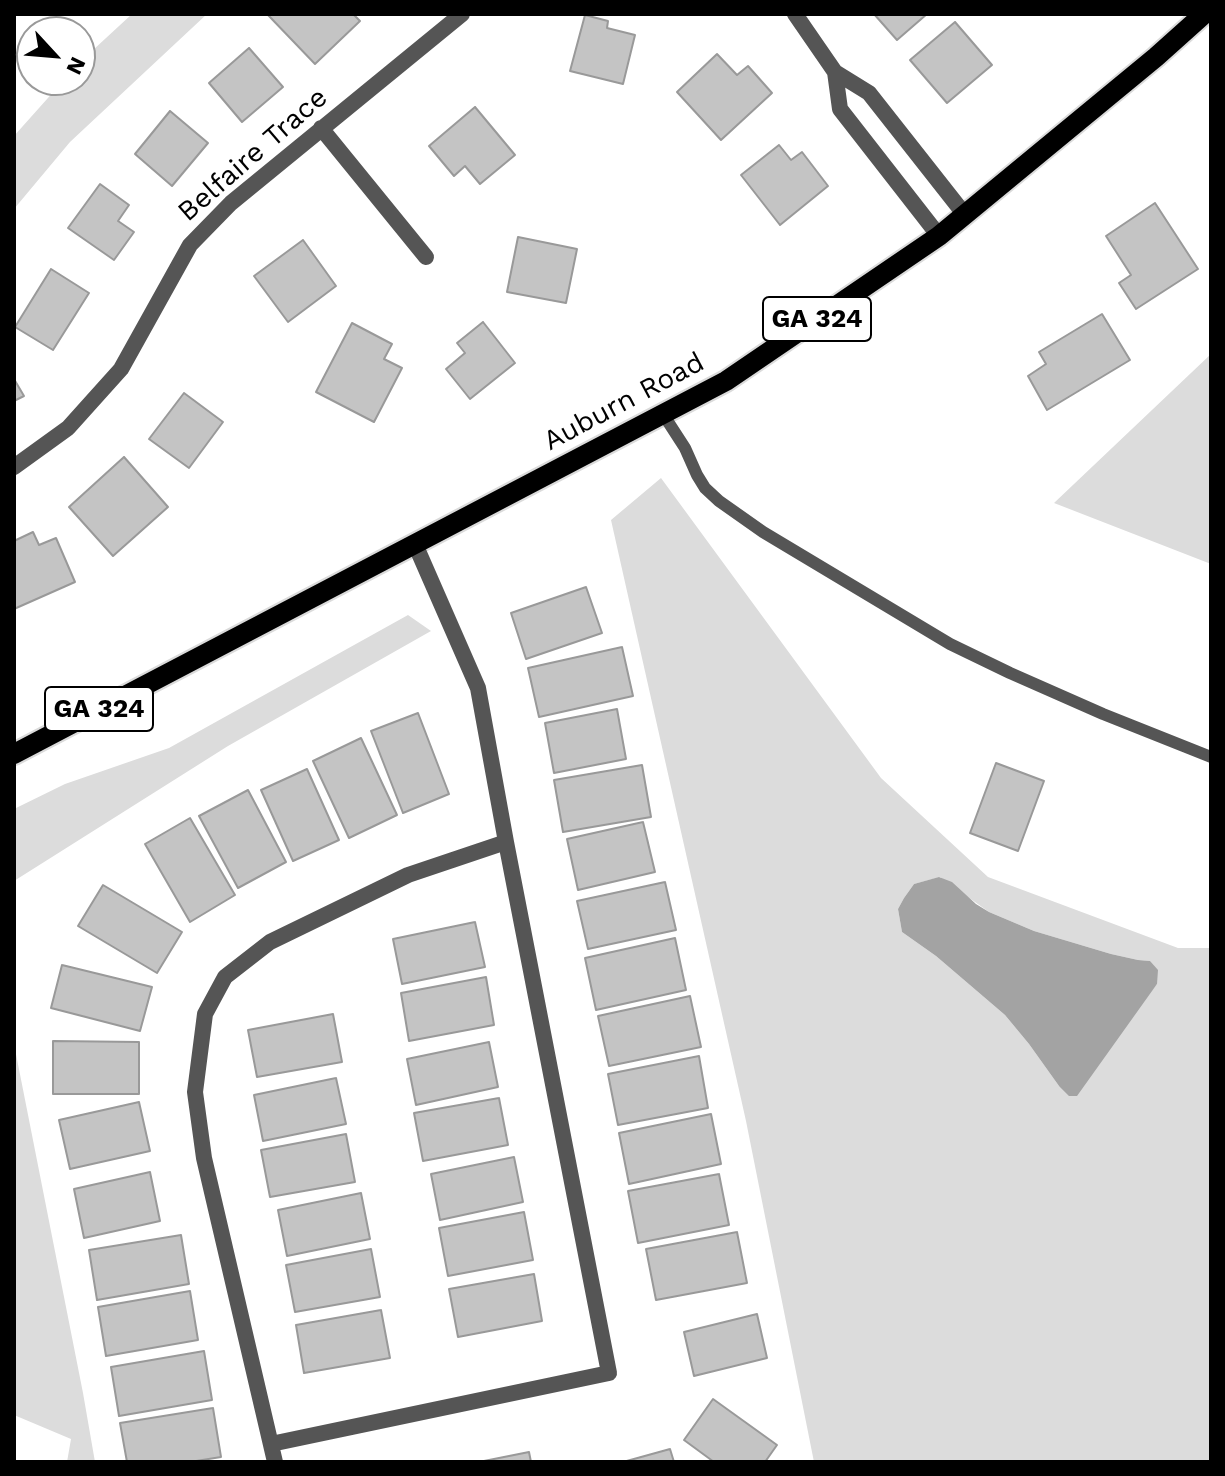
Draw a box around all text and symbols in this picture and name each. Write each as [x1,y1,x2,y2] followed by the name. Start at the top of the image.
[16,16,96,96] north arrow
[61,53,91,79] text: N
[171,81,335,229] street label: Belfaire Trace
[763,297,871,341] road number: GA 324
[538,346,710,458] street label: Auburn Road
[45,687,153,731] road number: GA 324

